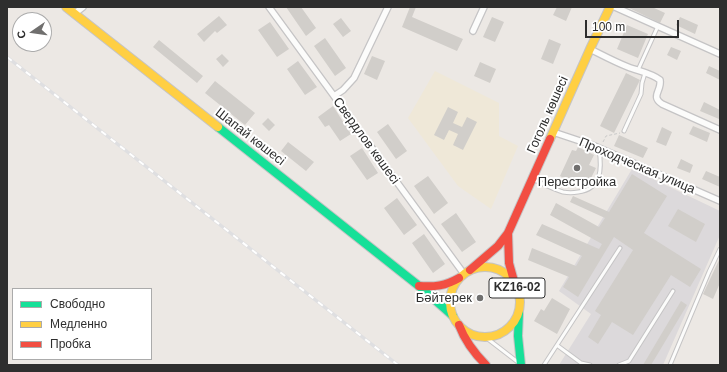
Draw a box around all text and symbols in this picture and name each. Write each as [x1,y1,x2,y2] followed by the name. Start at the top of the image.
[12,12,52,52] north arrow
[587,12,681,38] scale bar
[592,20,625,34] text: 100 m
[15,29,28,40] text: С
[524,74,572,156] street label: Гоголь көшесі
[329,95,403,187] street label: Свердлов көшесі
[212,105,288,169] street label: Шапай көшесі
[577,134,697,198] street label: Проходческая улица
[572,163,582,173] marker: Перестройка
[538,174,616,190] place label: Перестройка
[489,278,545,298] road number: KZ16-02
[12,288,152,360] legend
[416,290,472,306] place label: Бәйтерек
[475,293,485,303] marker: Бәйтерек
[50,297,105,311] text: Свободно
[50,317,107,331] text: Медленно
[50,337,91,351] text: Пробка

